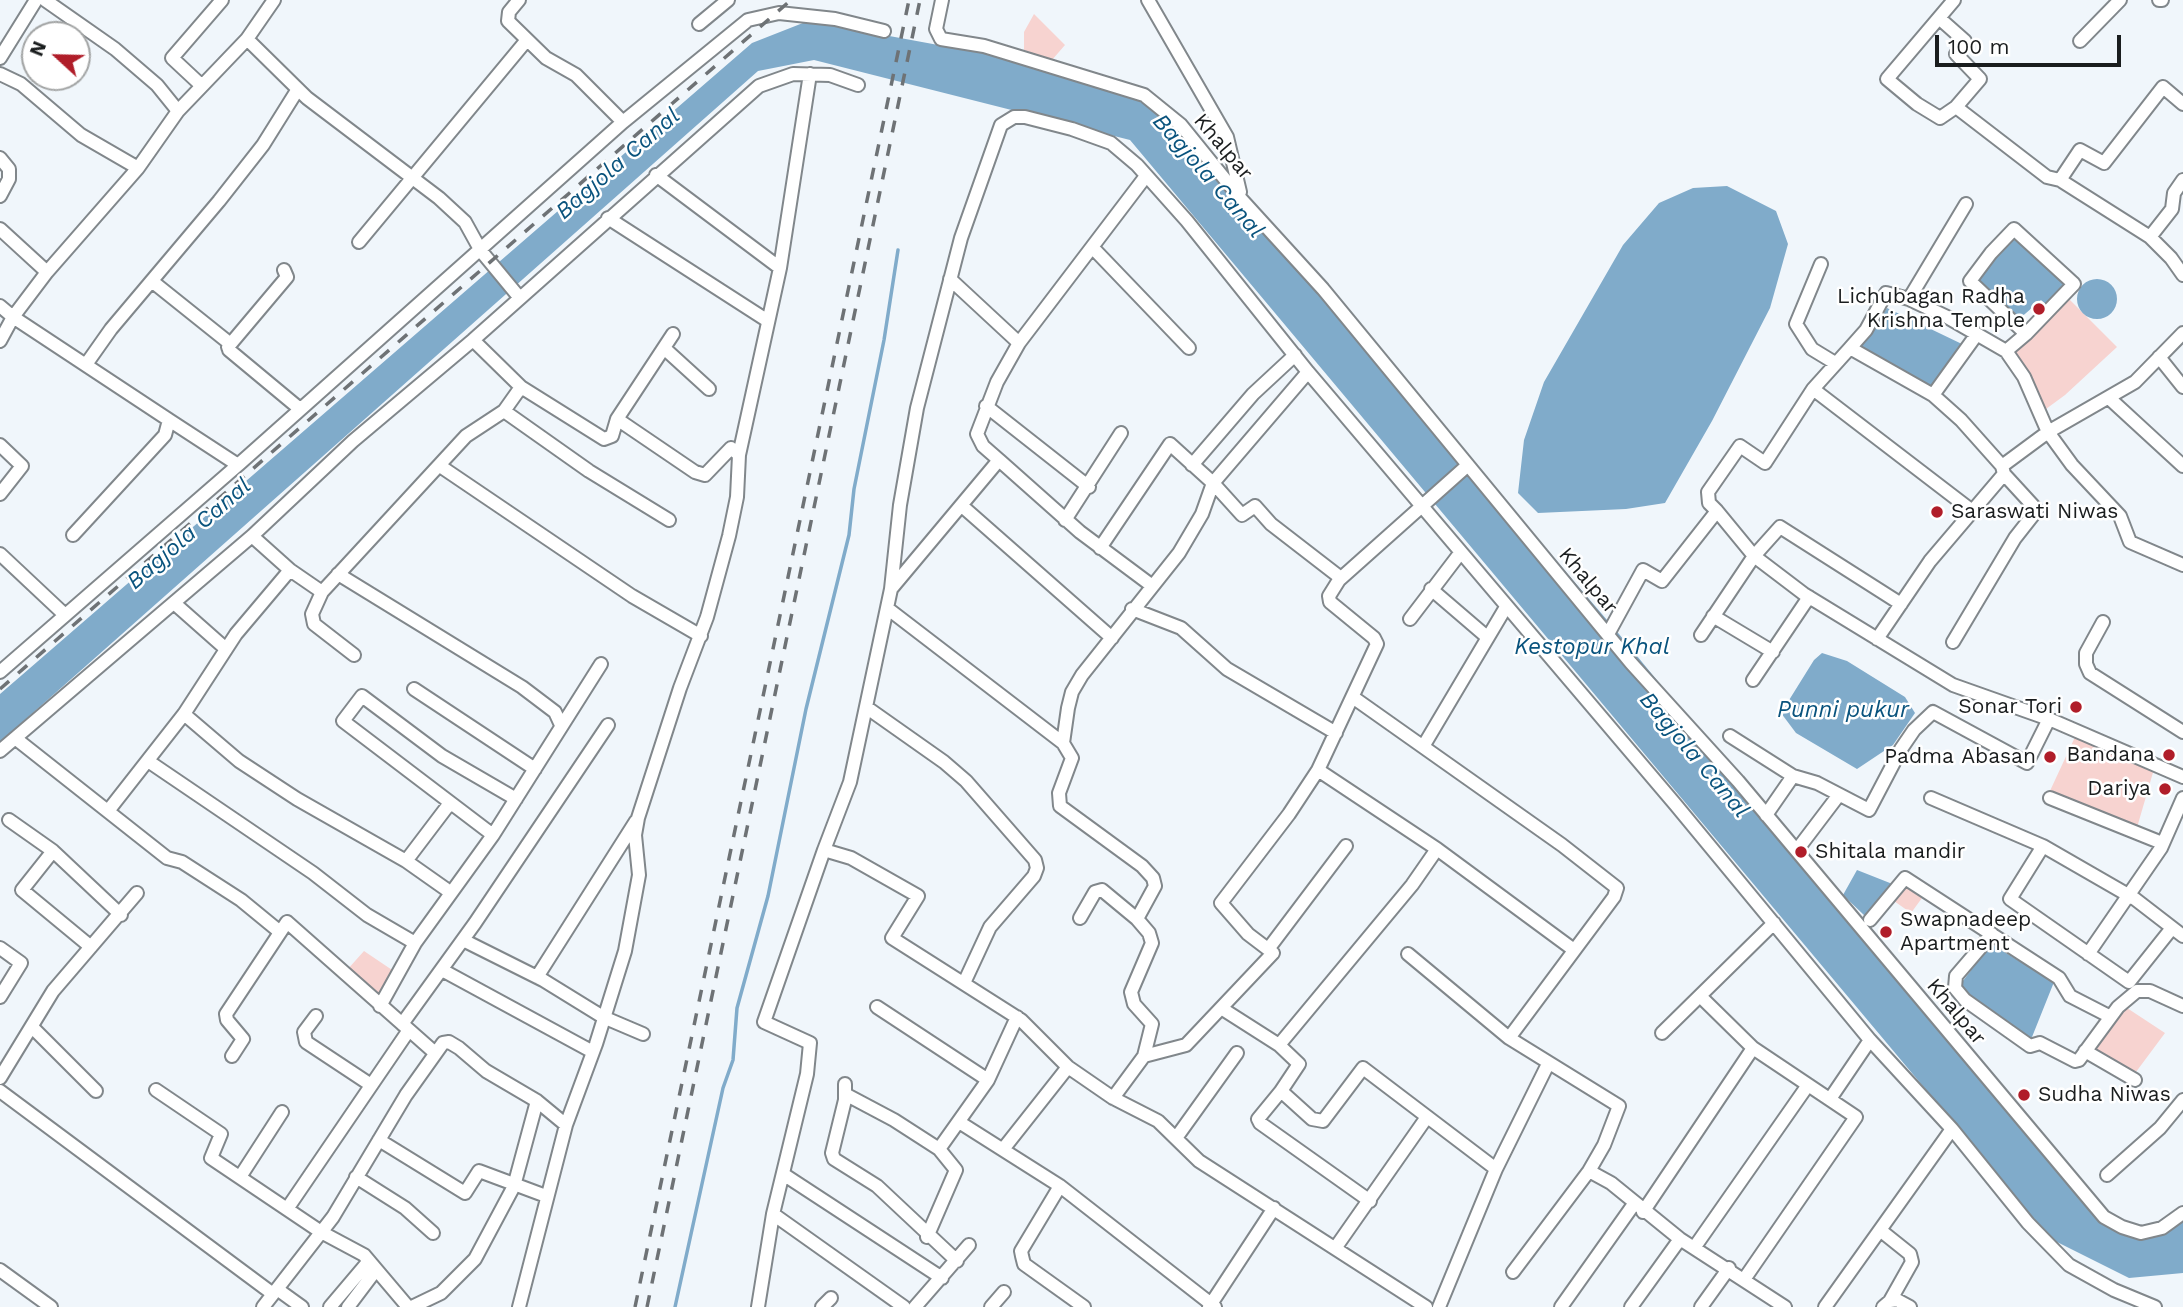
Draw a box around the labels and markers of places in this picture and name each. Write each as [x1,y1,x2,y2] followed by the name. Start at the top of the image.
[1837,284,2025,334] place label: Lichubagan Radha Krishna Temple
[2031,301,2047,317] marker: Lichubagan Radha Krishna Temple
[1951,499,2118,525] place label: Saraswati Niwas
[1929,504,1945,520] marker: Saraswati Niwas
[1958,694,2062,720] place label: Sonar Tori
[2068,699,2084,715] marker: Sonar Tori
[2066,742,2155,768] place label: Bandana
[1884,744,2036,770] place label: Padma Abasan
[2161,747,2177,763] marker: Bandana
[2042,749,2058,765] marker: Padma Abasan
[2087,776,2151,802] place label: Dariya
[2157,781,2173,797] marker: Dariya
[1815,839,1965,865] place label: Shitala mandir
[1793,844,1809,860] marker: Shitala mandir
[1900,907,2031,957] place label: Swapnadeep Apartment
[1878,924,1894,940] marker: Swapnadeep Apartment
[2038,1082,2171,1108] place label: Sudha Niwas
[2016,1087,2032,1103] marker: Sudha Niwas

